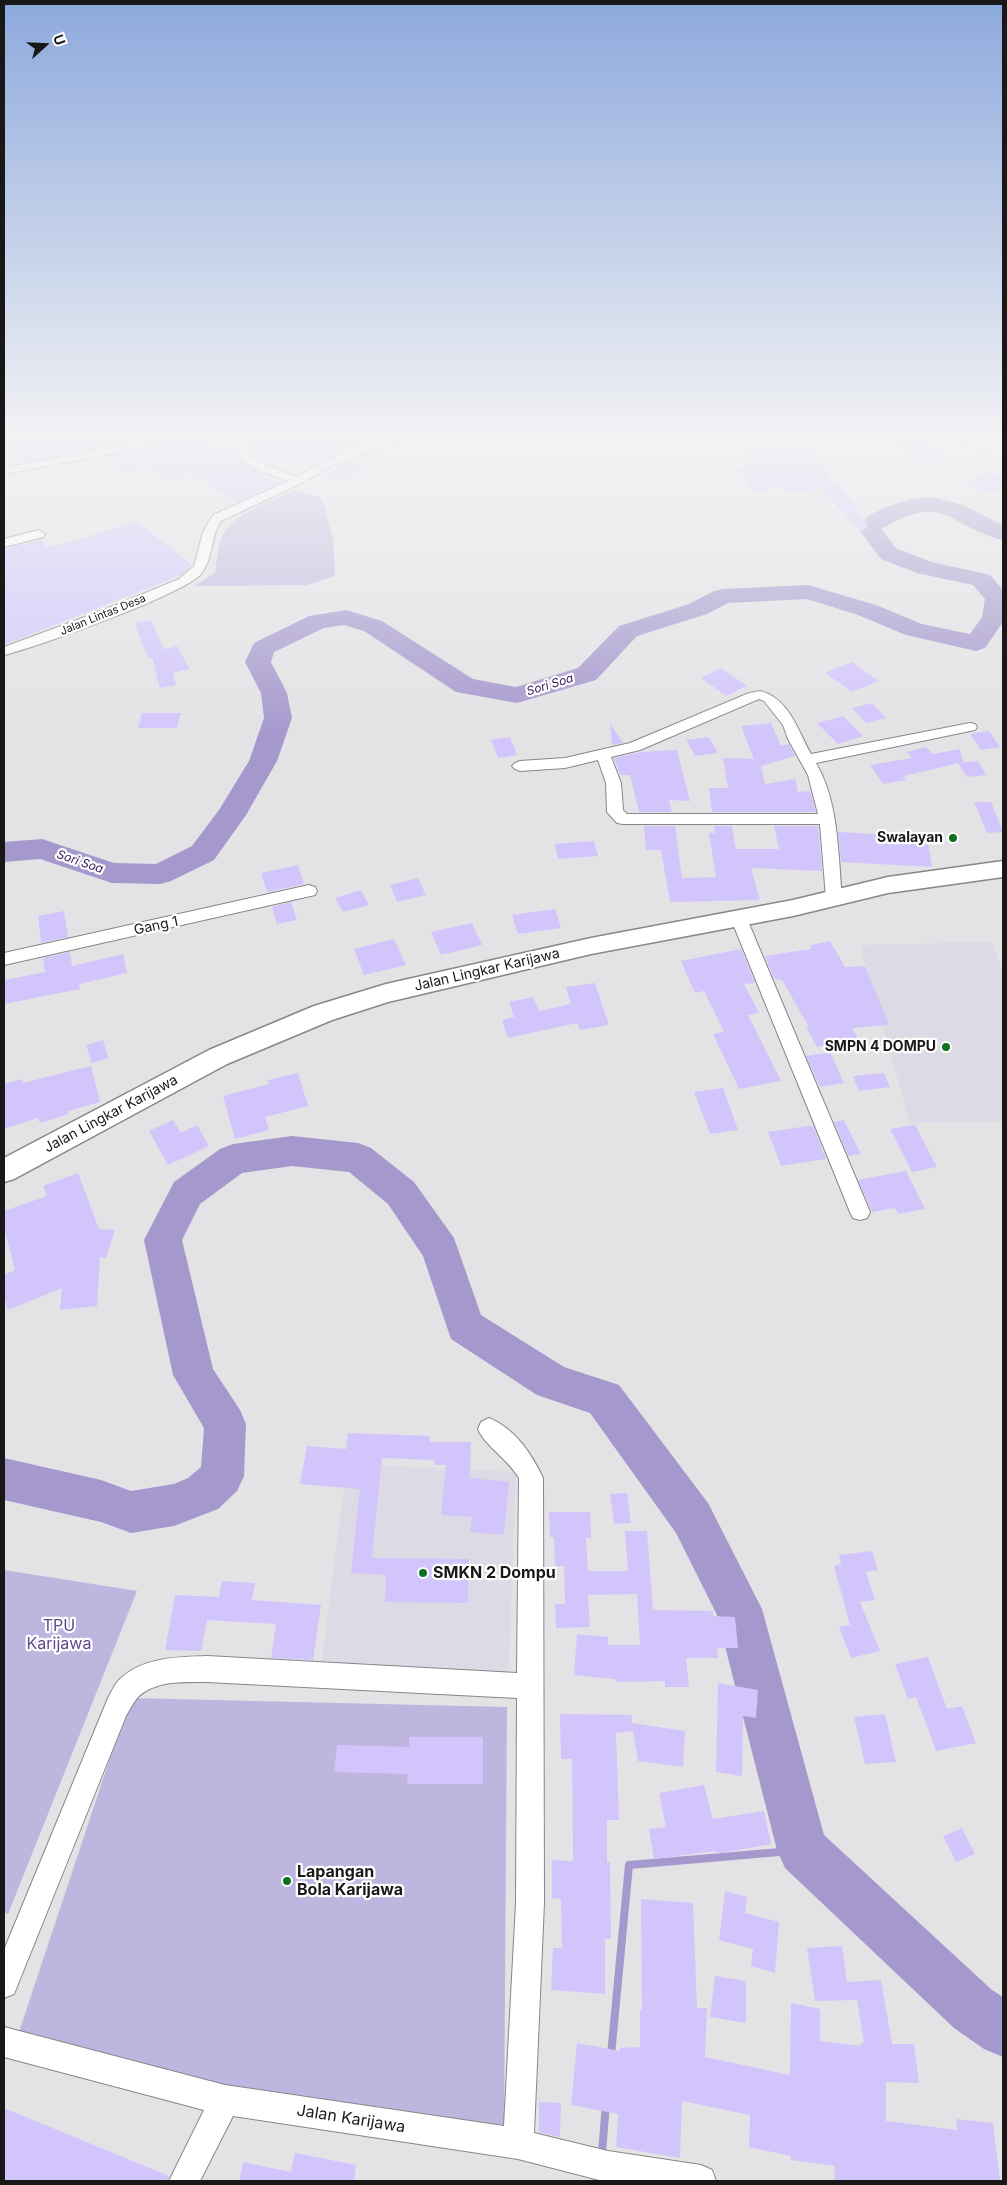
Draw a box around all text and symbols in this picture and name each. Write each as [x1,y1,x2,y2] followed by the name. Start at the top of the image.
[20,20,70,70] north arrow
[50,32,69,47] text: U
[58,592,148,638] street label: Jalan Lintas Desa
[525,671,575,699] water label: Sori Soa
[877,830,943,846] place label: Swalayan
[947,832,959,844] marker: Swalayan
[55,847,105,877] water label: Sori Soa
[132,913,180,939] street label: Gang 1
[413,945,561,995] street label: Jalan Lingkar Karijawa
[825,1039,936,1055] place label: SMPN 4 DOMPU
[940,1041,952,1053] marker: SMPN 4 DOMPU
[41,1072,181,1156] street label: Jalan Lingkar Karijawa
[433,1563,556,1583] place label: SMKN 2 Dompu
[417,1567,429,1579] marker: SMKN 2 Dompu
[27,1616,91,1654] park label: TPU Karijawa
[297,1862,403,1900] place label: Lapangan Bola Karijawa
[281,1875,293,1887] marker: Lapangan Bola Karijawa
[295,2101,407,2137] street label: Jalan Karijawa

